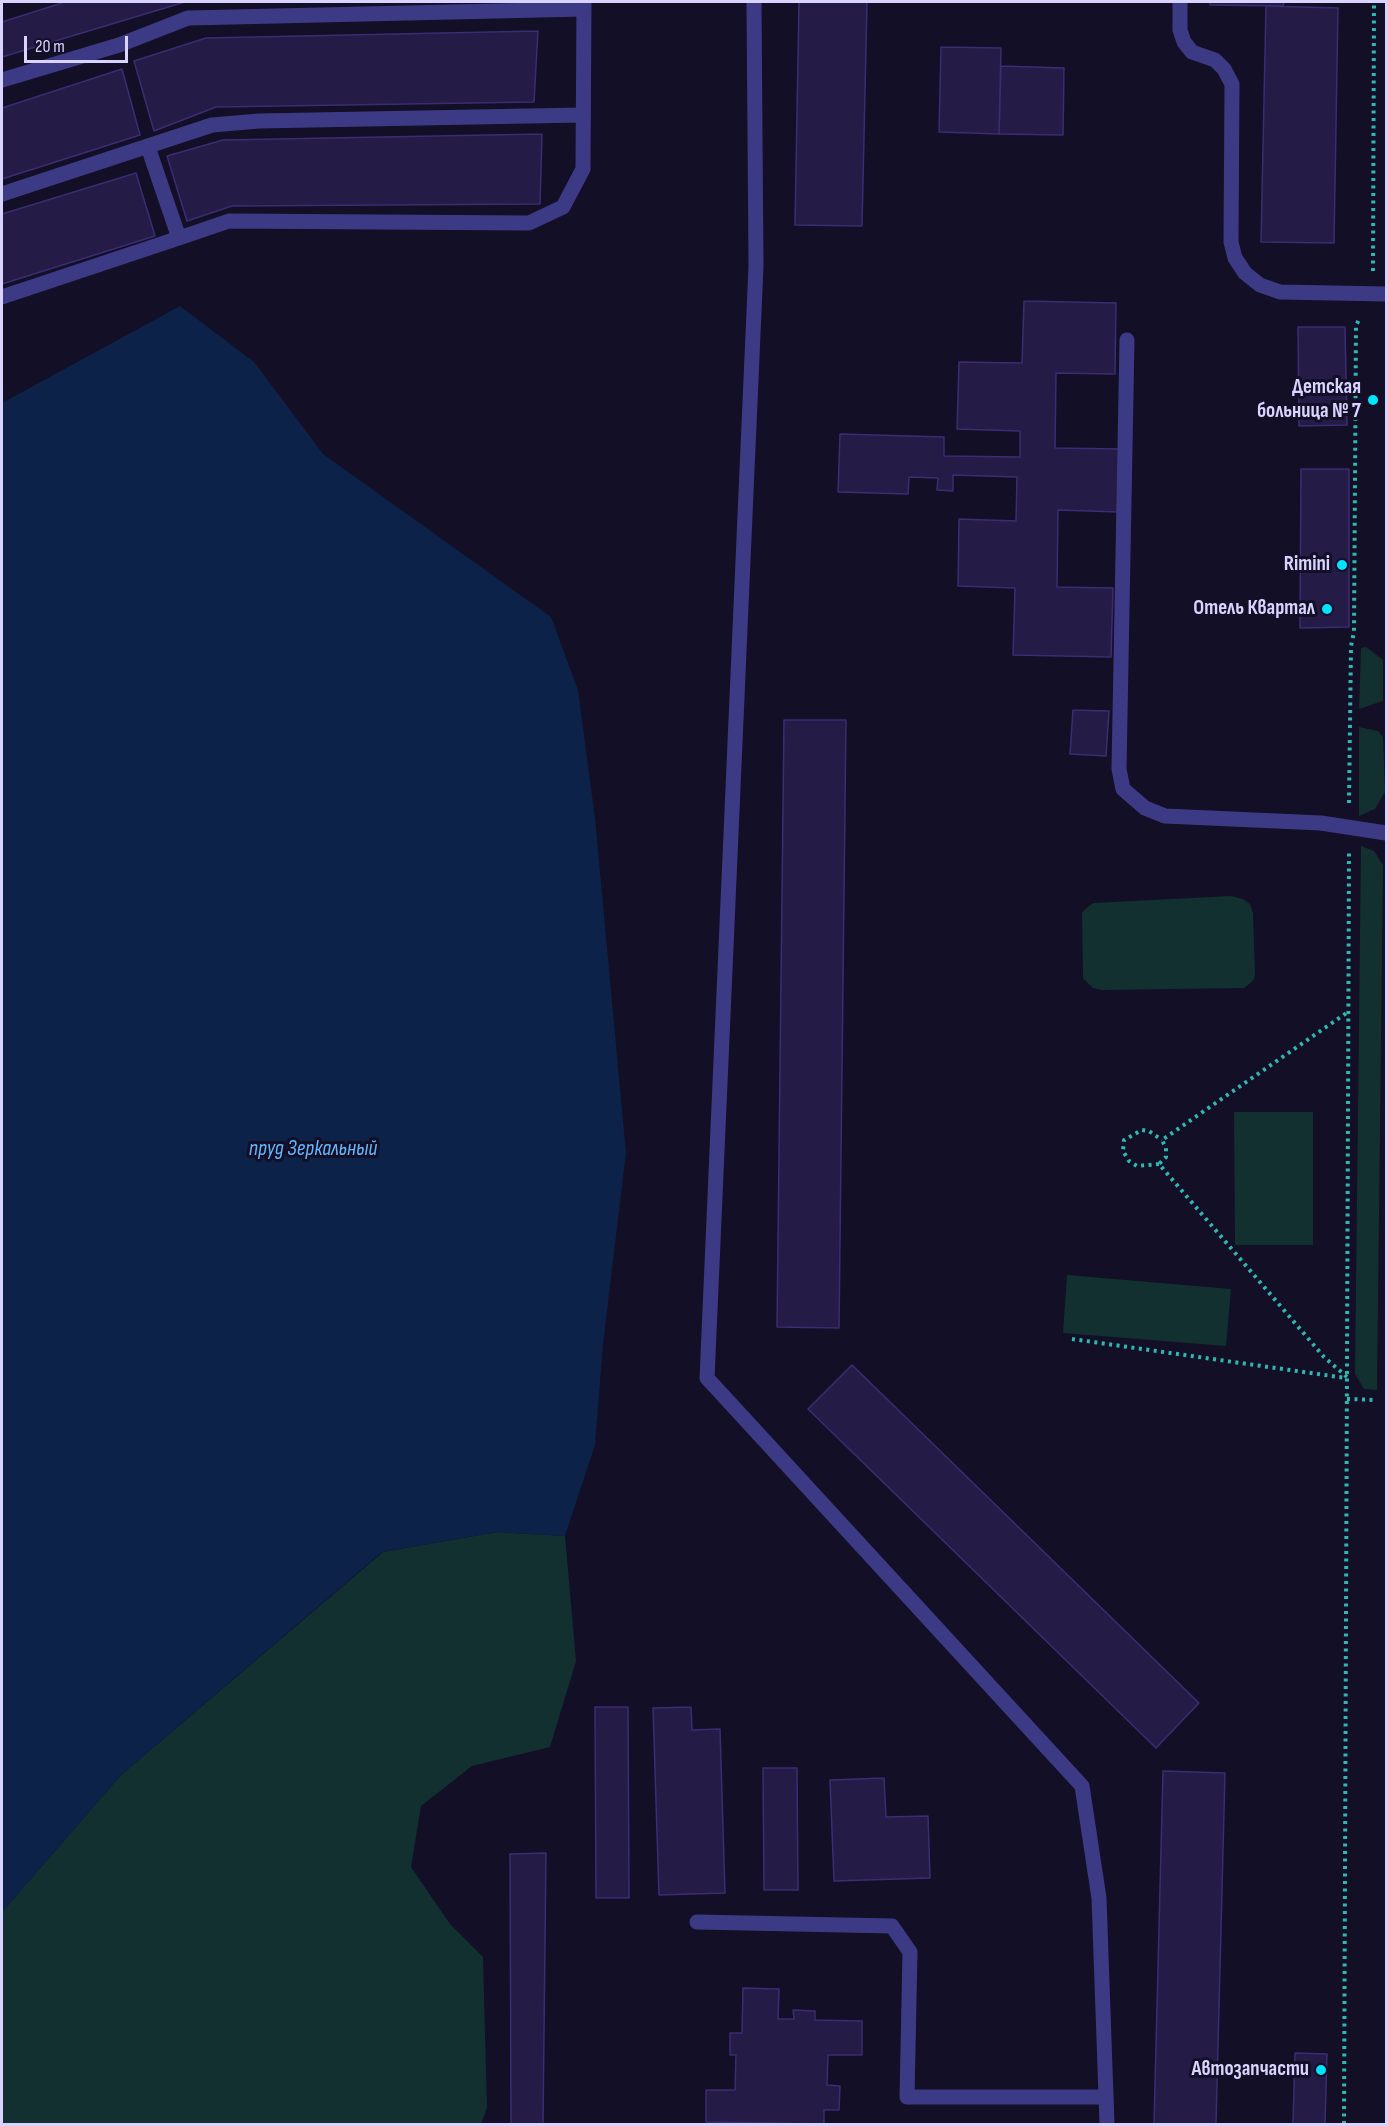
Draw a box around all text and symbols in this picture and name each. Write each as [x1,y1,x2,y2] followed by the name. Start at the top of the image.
[27,24,130,62] scale bar
[35,36,65,57] text: 20 m
[1257,375,1361,425] place label: Детская больница № 7
[1366,393,1380,407] marker: Детская больница № 7
[1284,552,1330,578] place label: Rimini
[1335,558,1349,572] marker: Rimini
[1193,596,1315,622] place label: Отель Квартал
[1320,602,1334,616] marker: Отель Квартал
[249,1136,377,1162] water label: пруд Зеркальный
[1192,2057,1309,2083] place label: Автозапчасти
[1314,2063,1328,2077] marker: Автозапчасти

